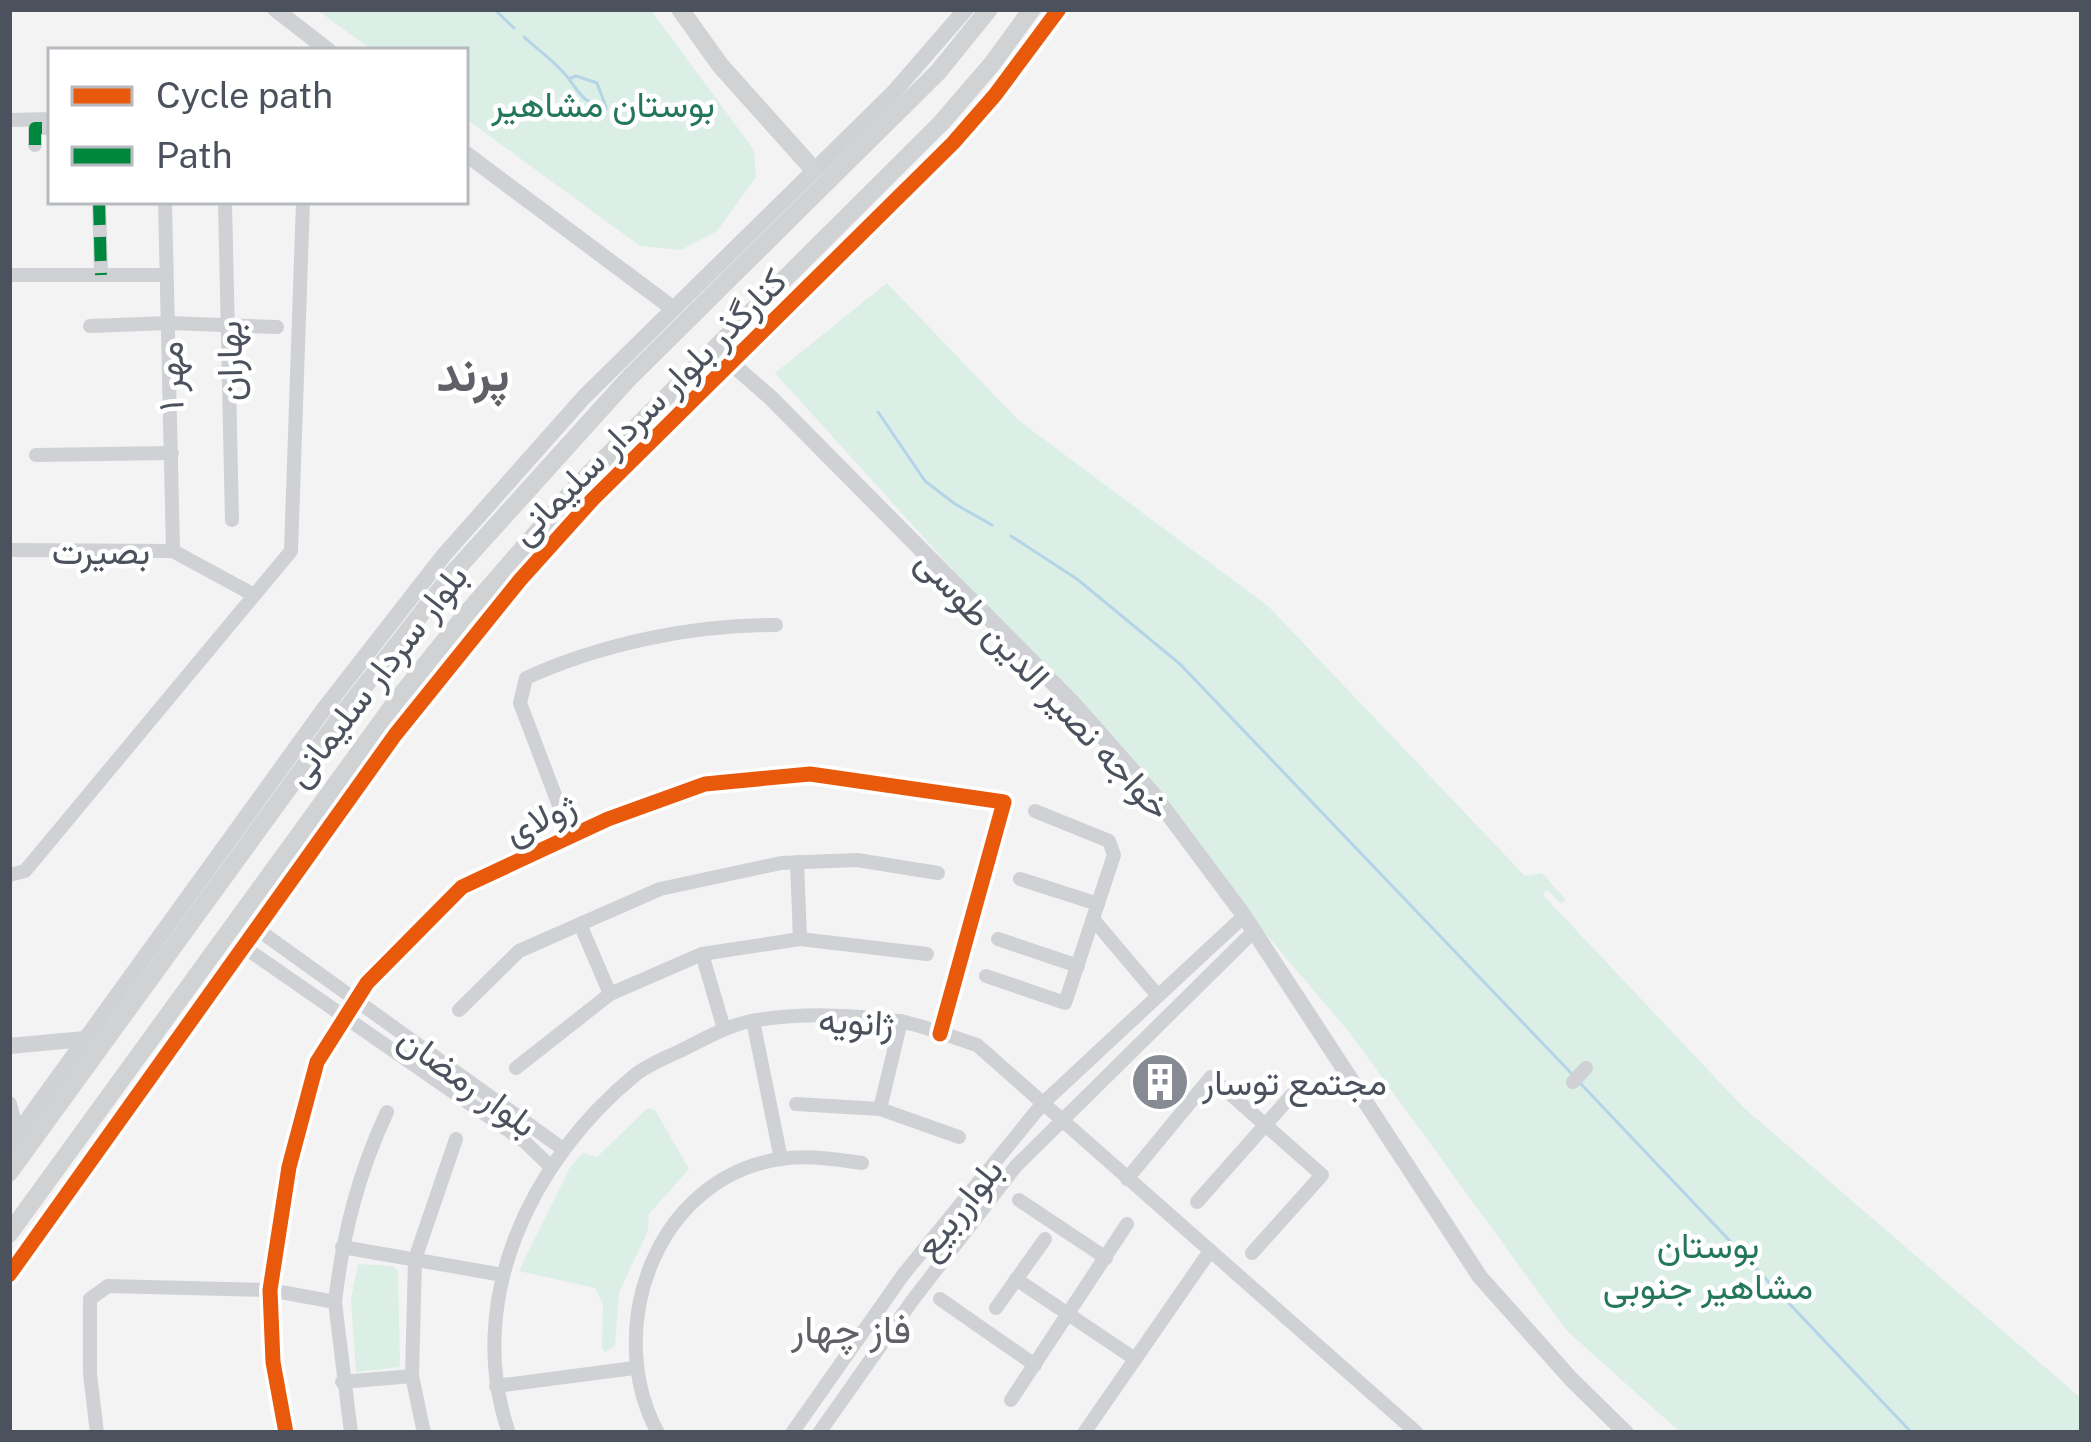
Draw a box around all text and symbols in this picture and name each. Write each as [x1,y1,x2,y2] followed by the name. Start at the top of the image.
[48,48,468,204] legend
[156,74,333,116] text: Cycle path
[490,83,715,127] park label: بوستان مشاهیر
[156,134,232,176] text: Path
[501,259,796,554] street label: کنارگذر بلوار سردار سلیمانی
[207,320,253,402] street label: بهاران
[148,341,194,411] street label: مهر ۱
[437,345,509,407] district label: پرند
[52,530,150,574] street label: بصیرت
[906,540,1180,829] street label: خواجه نصیر الدین طوسی
[276,556,477,796] street label: بلوار سردار سلیمانی
[498,783,584,854] street label: ژولای
[817,998,895,1046] street label: ژانویه
[389,1017,545,1147] street label: بلوار رمضان
[1129,1051,1191,1113] building icon: مجتمع توسار
[1201,1061,1387,1108] place label: مجتمع توسار
[905,1149,1015,1270] street label: بلوارربیع
[1603,1224,1813,1309] park label: بوستان مشاهیر جنوبی
[790,1306,911,1356] district label: فاز چهار

